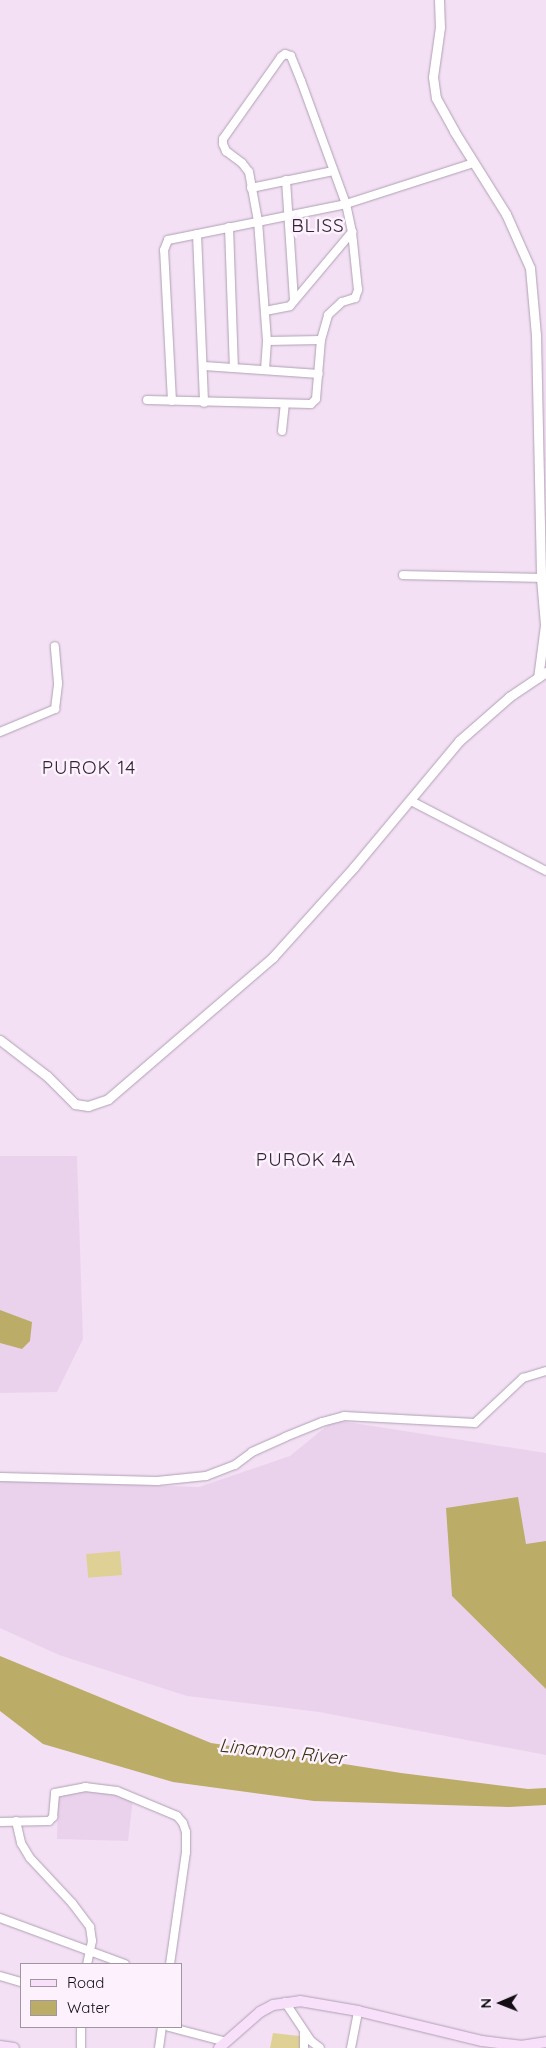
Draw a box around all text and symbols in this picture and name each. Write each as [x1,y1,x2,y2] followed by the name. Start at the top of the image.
[291,215,345,237] district label: BLISS
[41,757,137,779] district label: PUROK 14
[255,1149,357,1171] district label: PUROK 4A
[218,1734,346,1770] water label: Linamon River
[20,1963,182,2028] legend
[67,1973,104,1992] text: Road
[476,1978,526,2028] north arrow
[67,1998,110,2017] text: Water
[477,1998,495,2009] text: N

